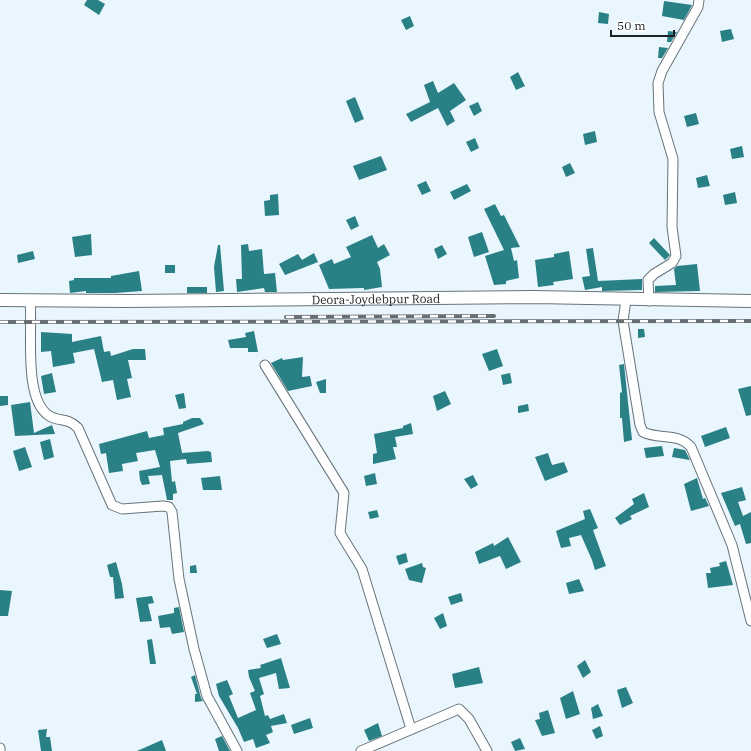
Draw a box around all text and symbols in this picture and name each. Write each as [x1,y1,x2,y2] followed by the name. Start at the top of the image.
[611,12,674,38] scale bar
[617,18,646,33] text: 50 m
[312,290,440,307] street label: Deora-Joydebpur Road

